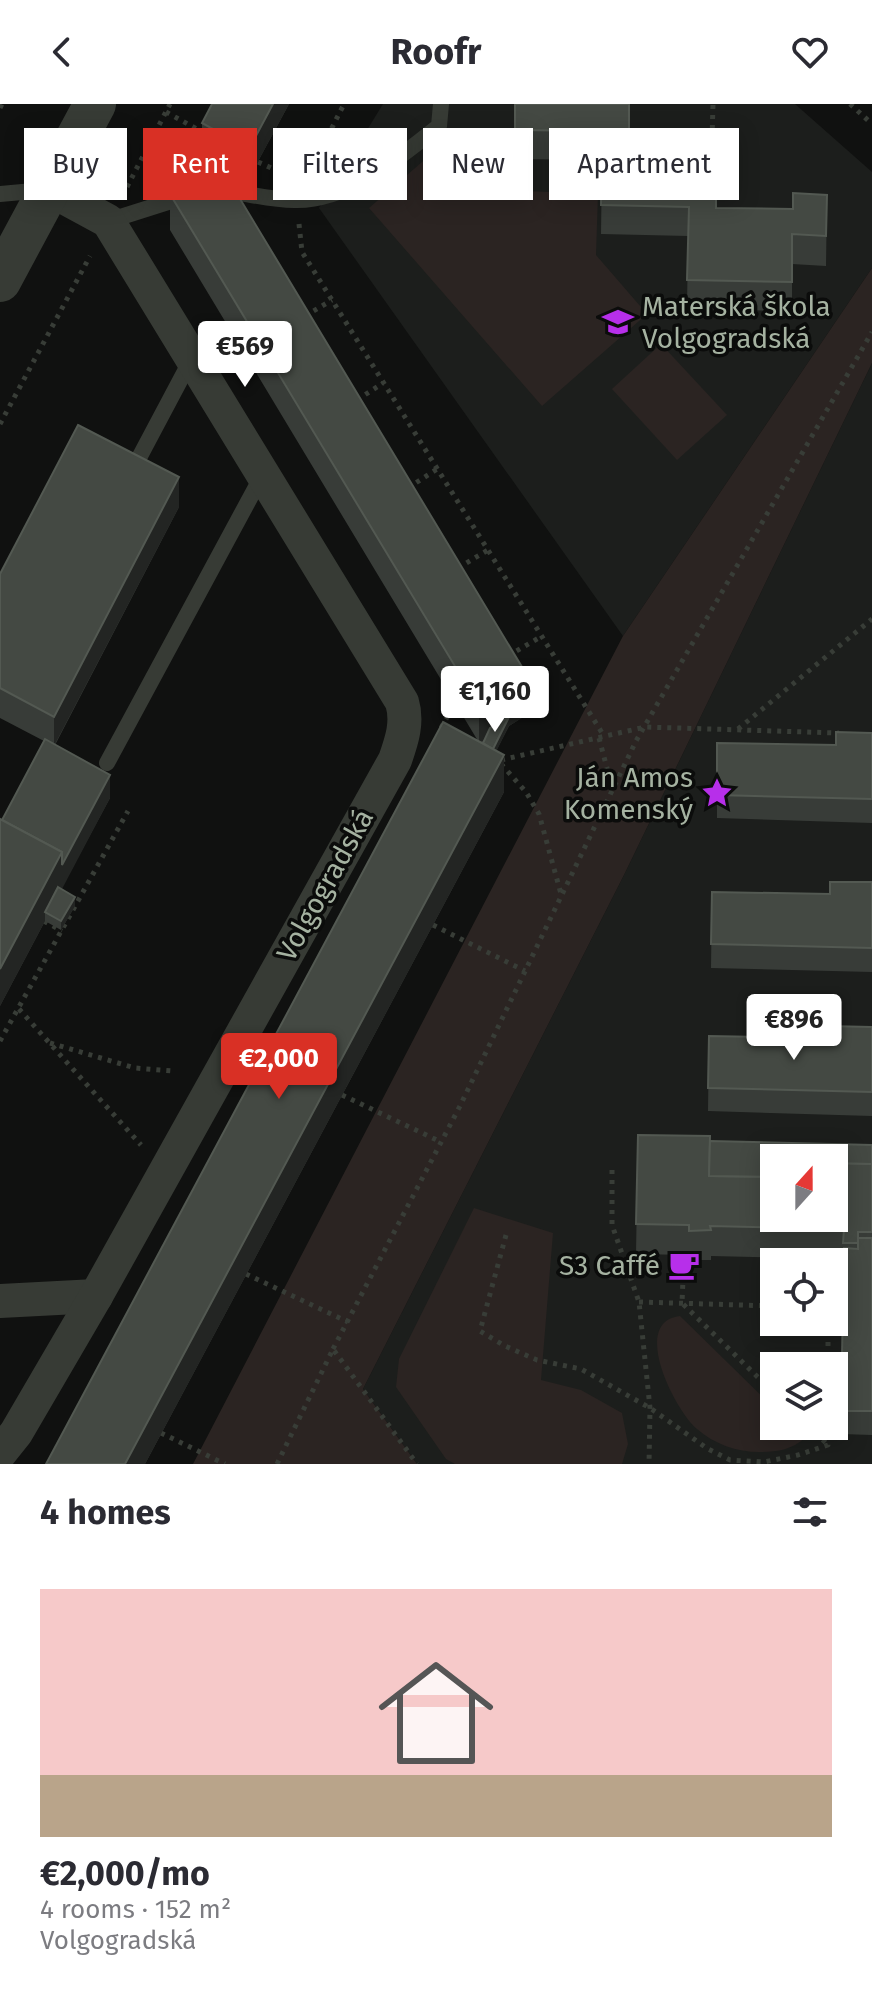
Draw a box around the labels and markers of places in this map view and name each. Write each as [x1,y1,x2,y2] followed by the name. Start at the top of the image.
[642,290,831,355] place label: Materská škola Volgogradská
[601,305,635,339] school or university icon: Materská škola Volgogradská
[198,321,292,389] pin: €569
[430,666,560,734] pin: €1,160
[564,761,693,826] place label: Ján Amos Komenský
[700,776,734,810] place icon: Ján Amos Komenský
[747,994,841,1062] pin: €896
[214,1033,344,1101] pin: €2,000
[667,1248,701,1282] cafe icon: S3 Caffé
[559,1249,660,1282] place label: S3 Caffé

